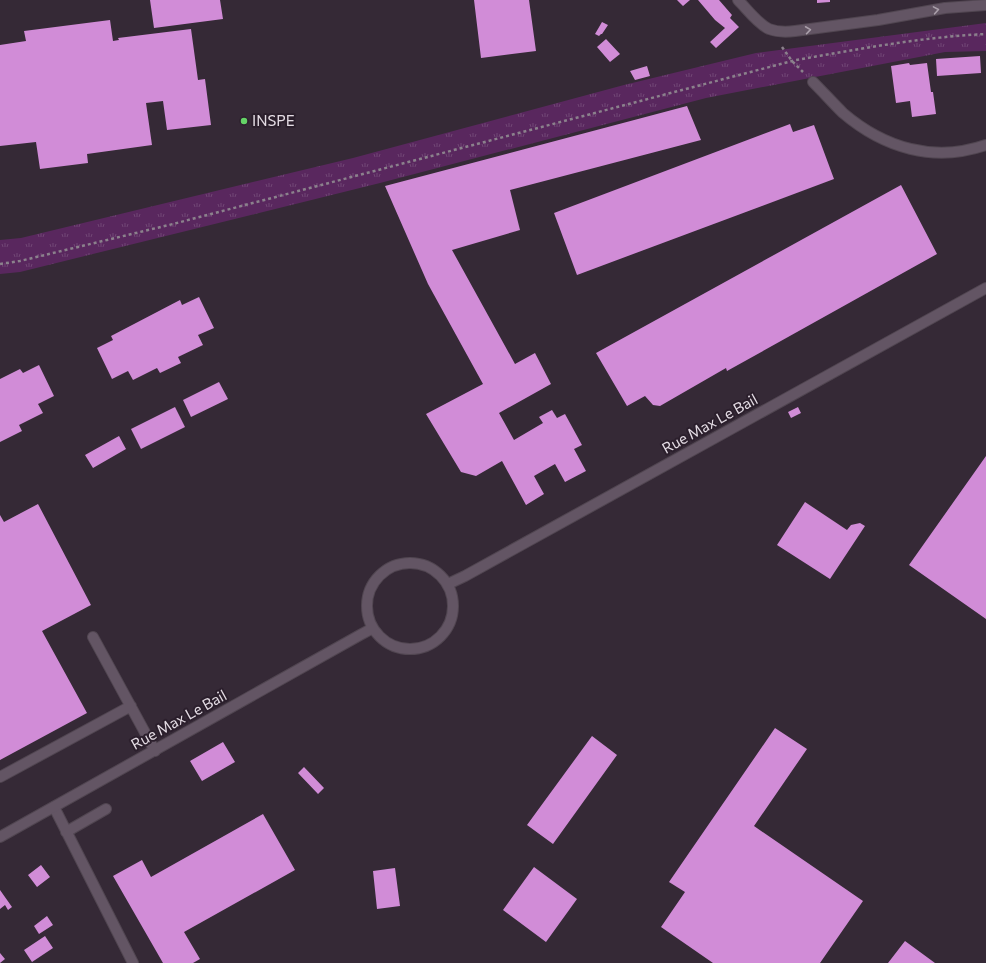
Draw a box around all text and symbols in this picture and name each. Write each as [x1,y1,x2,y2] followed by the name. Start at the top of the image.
[933,6,939,14] one-way arrow
[805,26,811,35] one-way arrow
[252,111,295,129] place label: INSPE
[239,116,249,126] marker: INSPE
[659,389,760,457] street label: Rue Max Le Bail
[128,685,229,753] street label: Rue Max Le Bail

